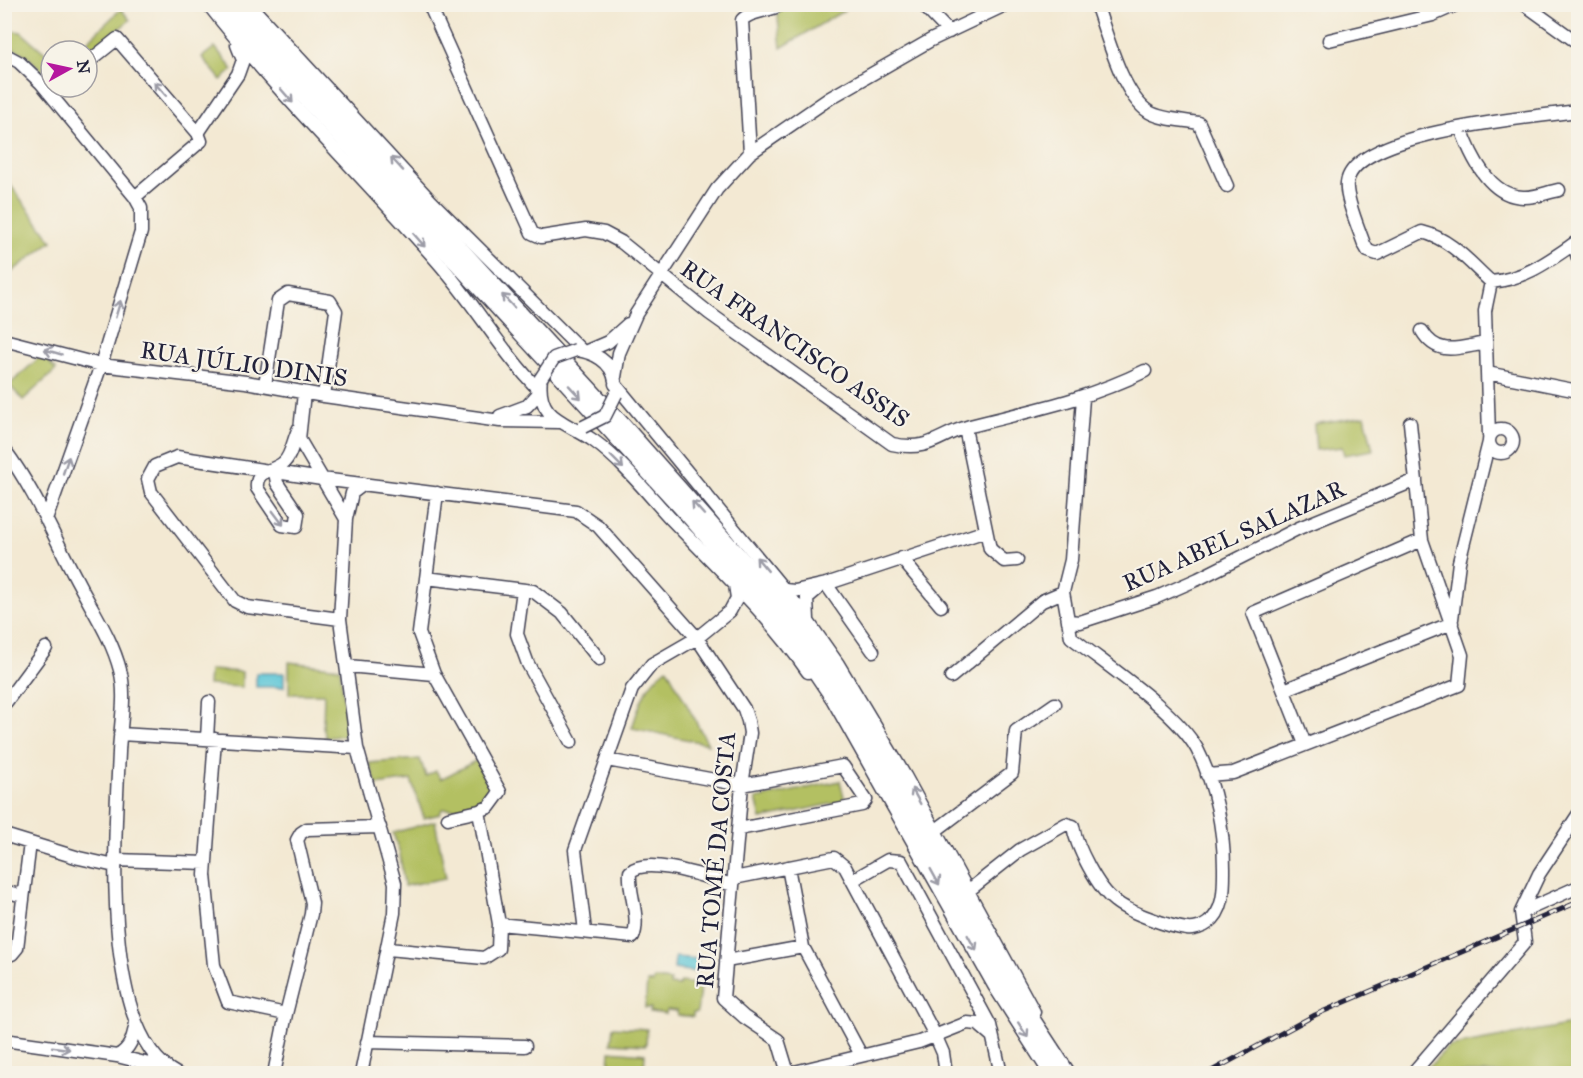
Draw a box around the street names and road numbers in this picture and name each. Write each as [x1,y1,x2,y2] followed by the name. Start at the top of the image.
[675,254,915,434] street label: RUA FRANCISCO ASSIS
[139,335,349,393] street label: RUA JÚLIO DINIS
[1118,473,1351,599] street label: RUA ABEL SALAZAR
[690,730,742,990] street label: RUA TOMÉ DA COSTA

